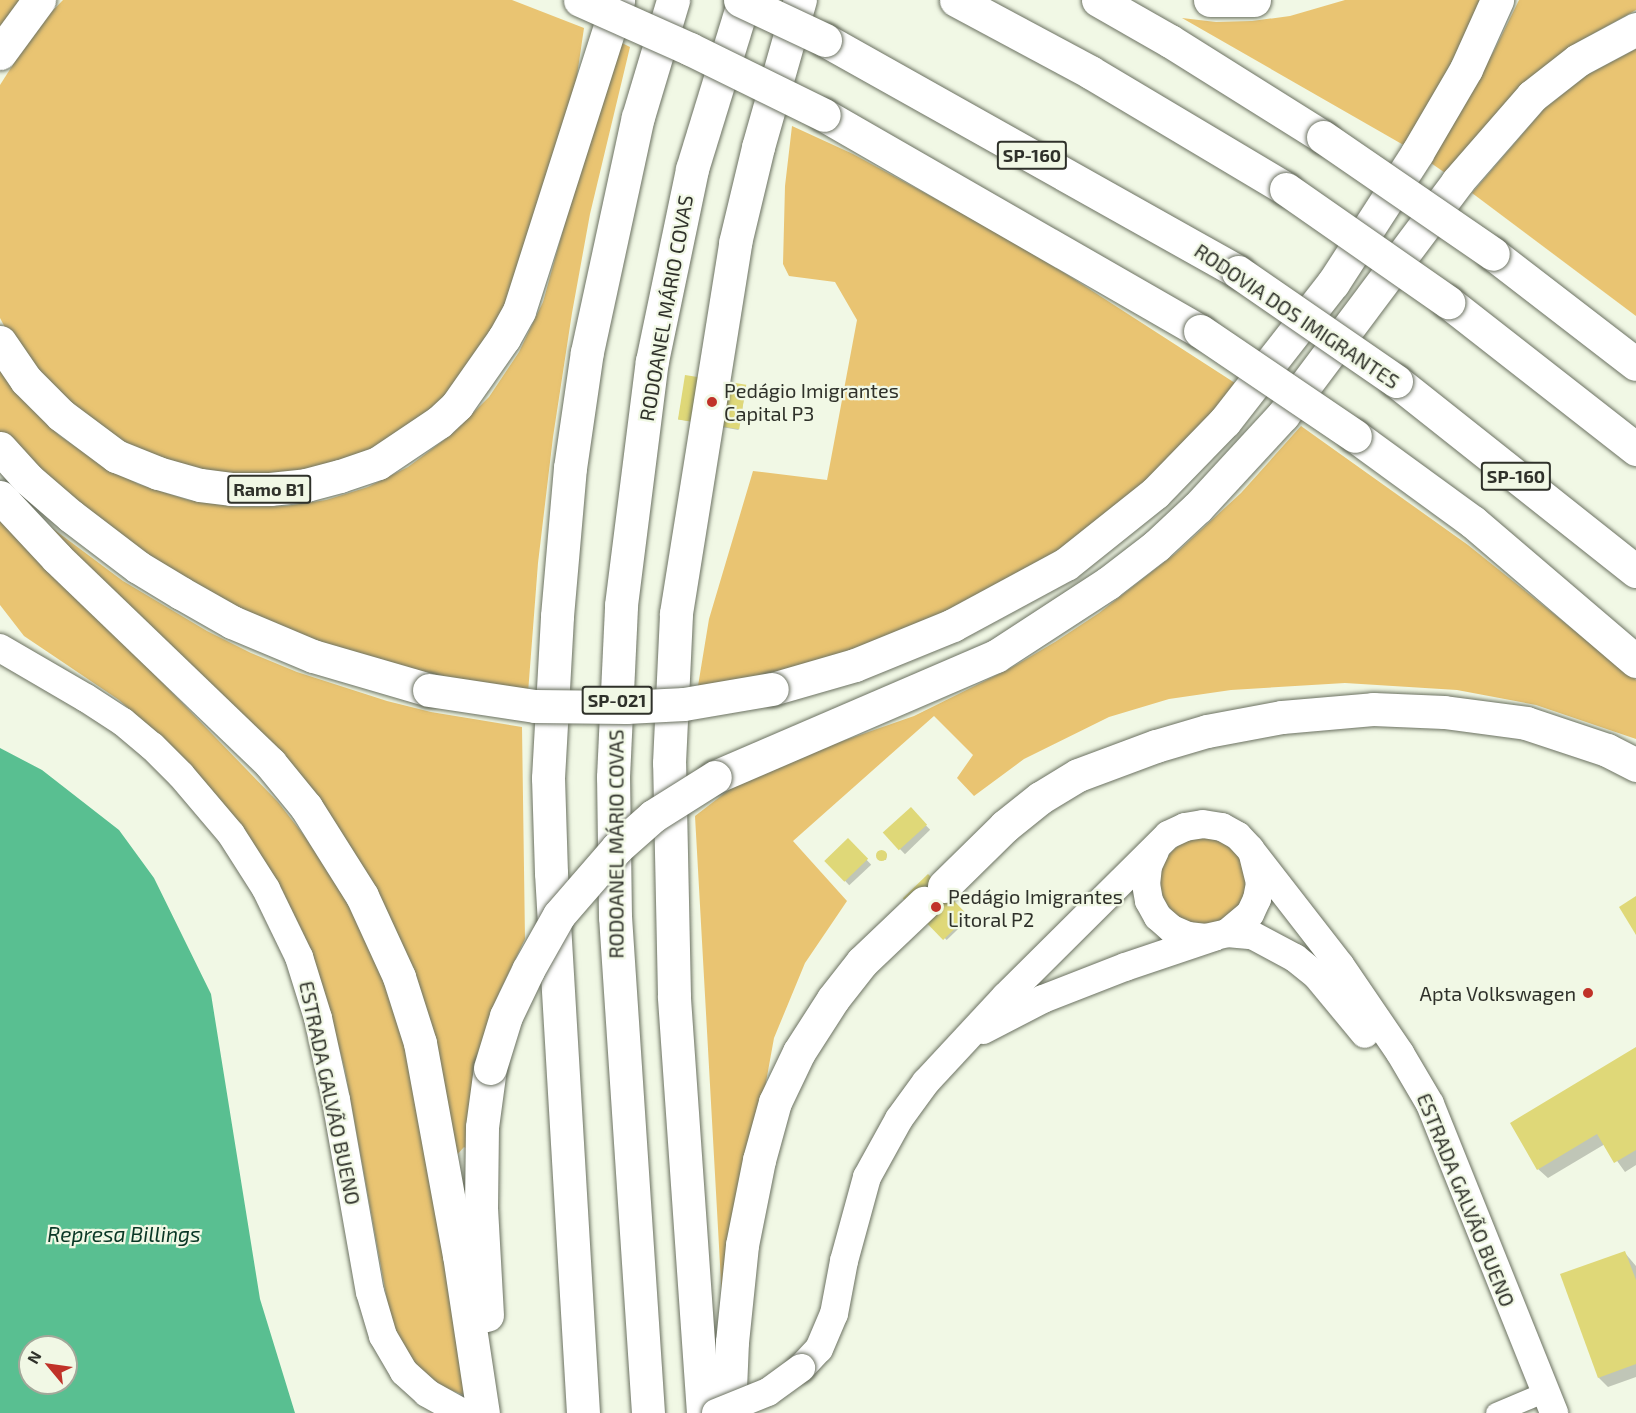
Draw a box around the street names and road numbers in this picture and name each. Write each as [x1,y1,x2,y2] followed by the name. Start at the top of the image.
[996,140,1068,170] road number: SP-160
[634,193,698,423] street label: RODOANEL MÁRIO COVAS
[1190,238,1404,394] street label: RODOVIA DOS IMIGRANTES
[1480,461,1552,491] road number: SP-160
[227,474,311,504] road number: Ramo B1
[581,685,653,715] road number: SP-021
[604,729,628,959] street label: RODOANEL MÁRIO COVAS
[294,979,366,1207] street label: ESTRADA GALVÃO BUENO
[1412,1089,1520,1311] street label: ESTRADA GALVÃO BUENO

